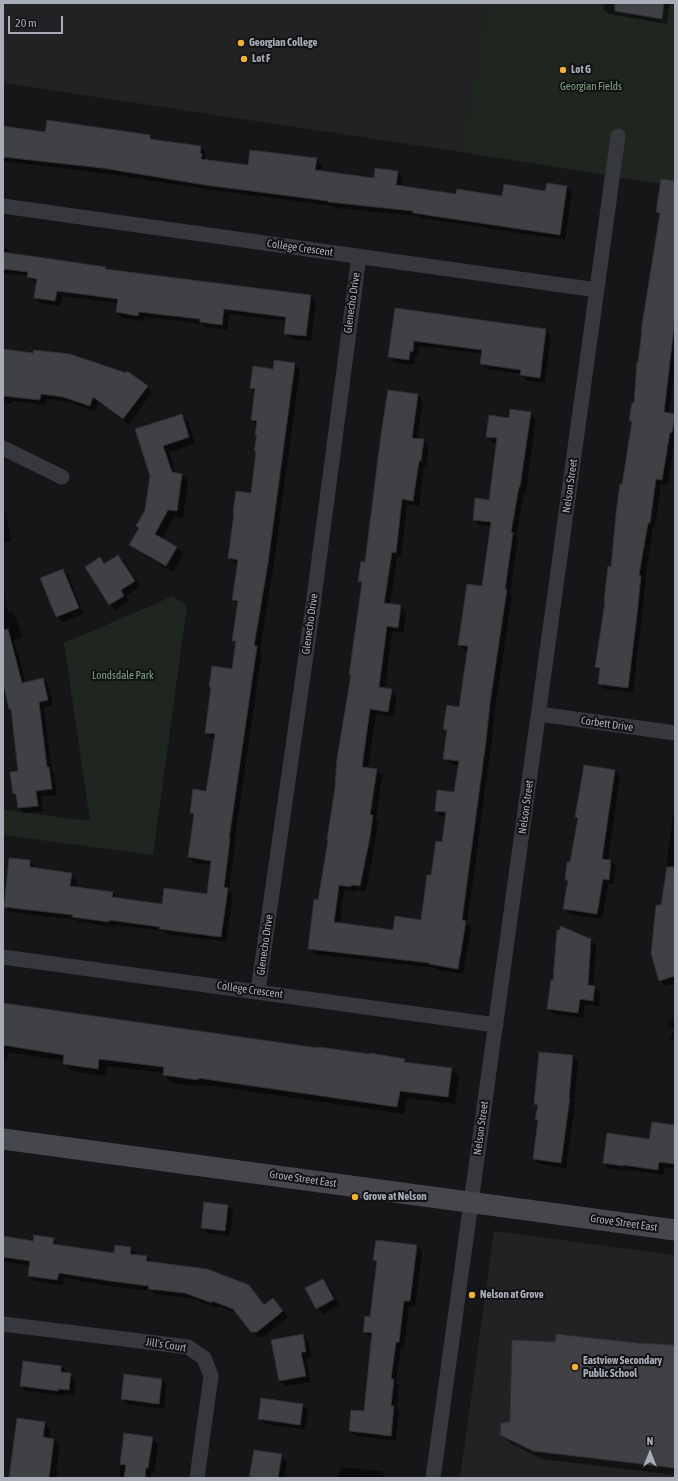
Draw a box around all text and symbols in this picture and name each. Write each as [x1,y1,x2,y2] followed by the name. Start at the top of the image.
[10,8,65,34] scale bar
[15,16,37,30] text: 20 m
[249,36,317,50] place label: Georgian College
[236,38,246,48] marker: Georgian College
[252,52,271,66] place label: Lot F
[239,54,249,64] marker: Lot F
[571,63,591,77] place label: Lot G
[558,65,568,75] marker: Lot G
[560,80,622,94] park label: Georgian Fields
[266,237,334,259] street label: College Crescent
[341,272,363,334] street label: Glenecho Drive
[560,458,580,514] street label: Nelson Street
[299,593,321,655] street label: Glenecho Drive
[92,669,154,683] park label: Londsdale Park
[580,714,634,734] street label: Corbett Drive
[516,779,536,835] street label: Nelson Street
[254,914,276,976] street label: Glenecho Drive
[216,979,284,1001] street label: College Crescent
[471,1100,491,1156] street label: Nelson Street
[269,1168,337,1190] street label: Grove Street East
[363,1190,427,1204] place label: Grove at Nelson
[350,1192,360,1202] marker: Grove at Nelson
[590,1212,658,1234] street label: Grove Street East
[480,1288,544,1302] place label: Nelson at Grove
[467,1290,477,1300] marker: Nelson at Grove
[145,1335,187,1355] street label: Jill's Court
[583,1354,662,1380] place label: Eastview Secondary Public School
[570,1362,580,1372] marker: Eastview Secondary Public School
[630,1433,670,1473] north arrow
[647,1435,653,1447] text: N

